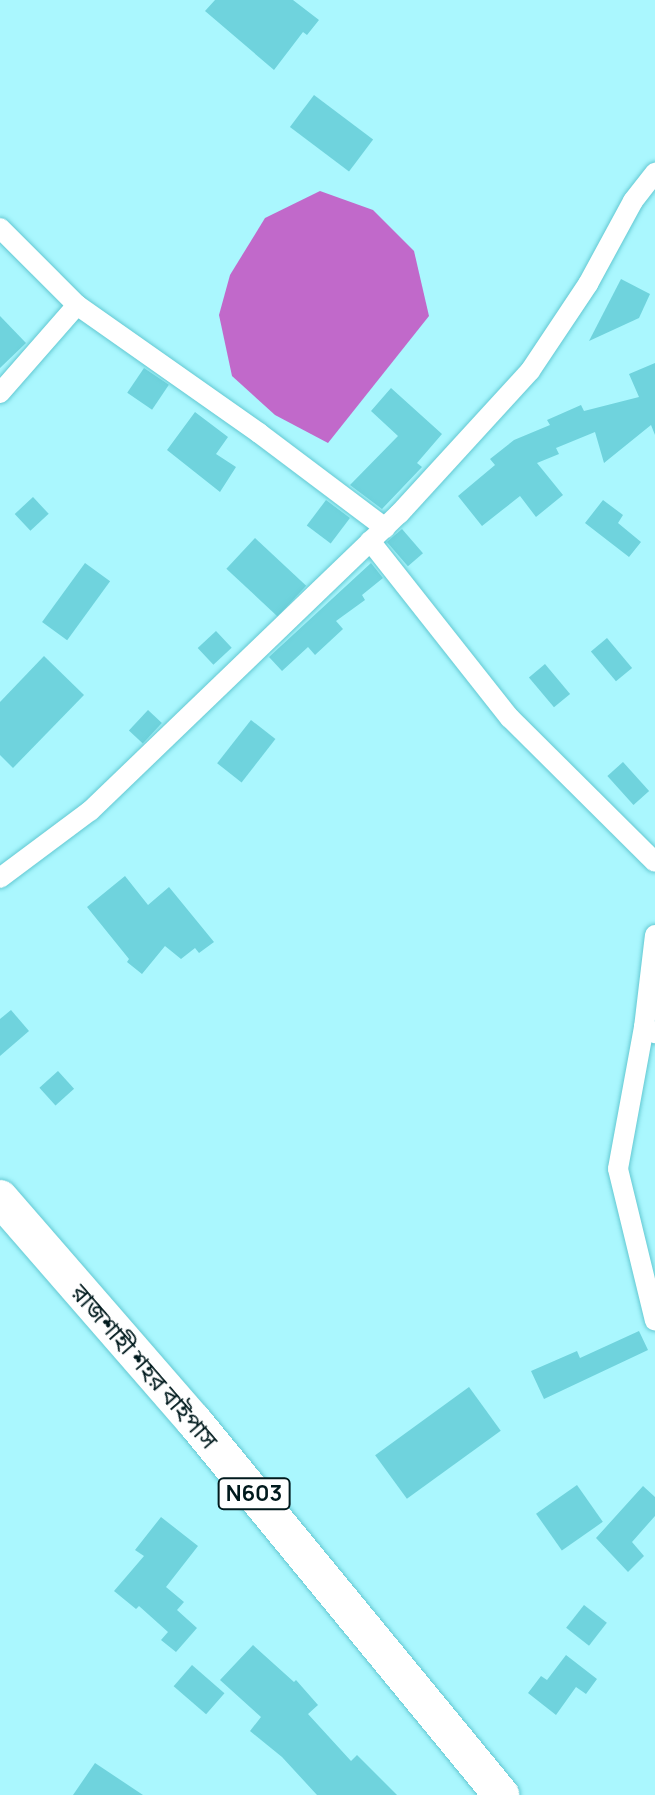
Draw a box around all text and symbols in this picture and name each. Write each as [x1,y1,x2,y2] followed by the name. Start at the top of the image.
[66,1278,224,1454] street label: রাজশাহী শহর বাইপাস
[216,1476,292,1512] road number: N603

